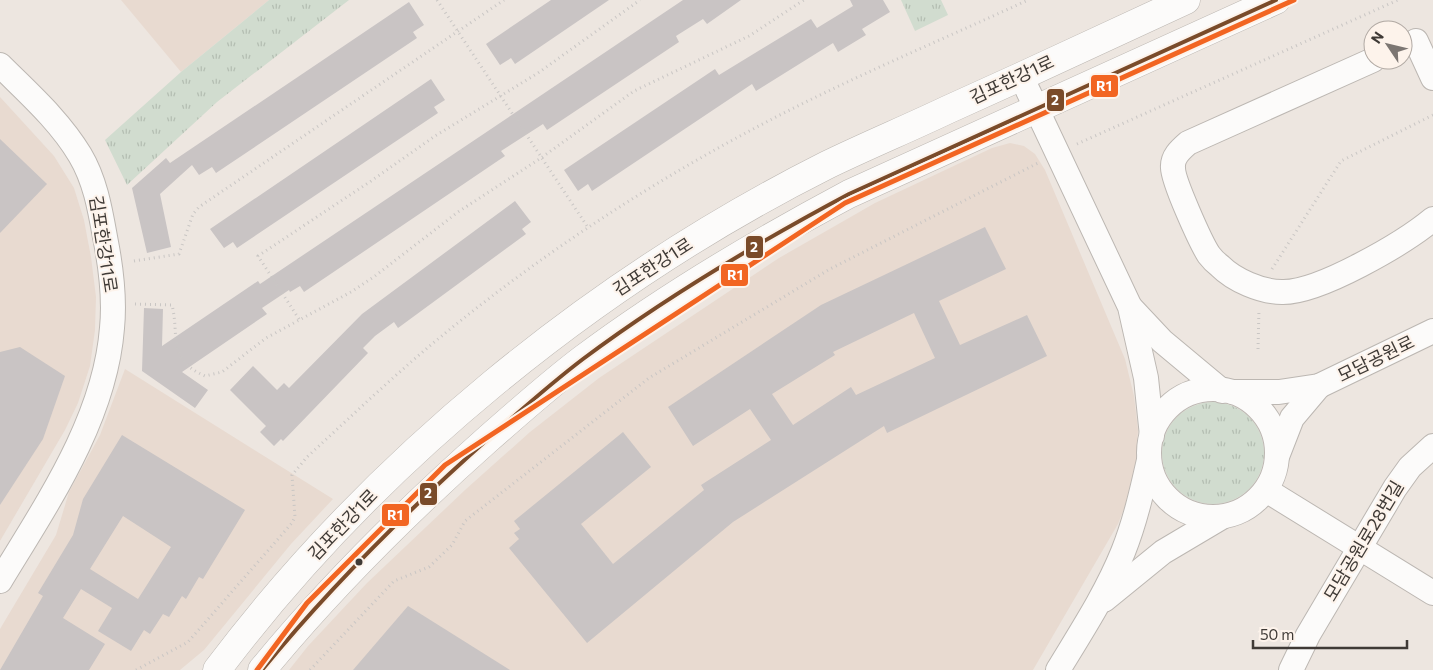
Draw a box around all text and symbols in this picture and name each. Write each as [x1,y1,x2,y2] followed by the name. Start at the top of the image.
[1363,20,1413,70] north arrow
[1367,28,1387,46] text: N
[966,50,1057,108] street label: 김포한강1로
[1090,74,1119,98] line badge: R1
[1096,77,1112,94] text: R1
[1046,88,1065,112] line badge: 2
[1051,91,1059,108] text: 2
[85,194,123,294] street label: 김포한강11로
[609,232,696,300] street label: 김포한강1로
[745,235,764,259] line badge: 2
[750,238,758,255] text: 2
[720,263,749,287] line badge: R1
[727,266,743,283] text: R1
[1334,330,1418,386] street label: 모담공원로
[1318,476,1408,605] street label: 모담공원로28번길
[419,482,438,506] line badge: 2
[303,484,382,564] street label: 김포한강1로
[424,484,432,501] text: 2
[381,503,410,527] line badge: R1
[387,506,403,523] text: R1
[354,557,364,567] unlabelled marker
[1253,618,1407,650] scale bar
[1260,625,1294,643] text: 50 m

